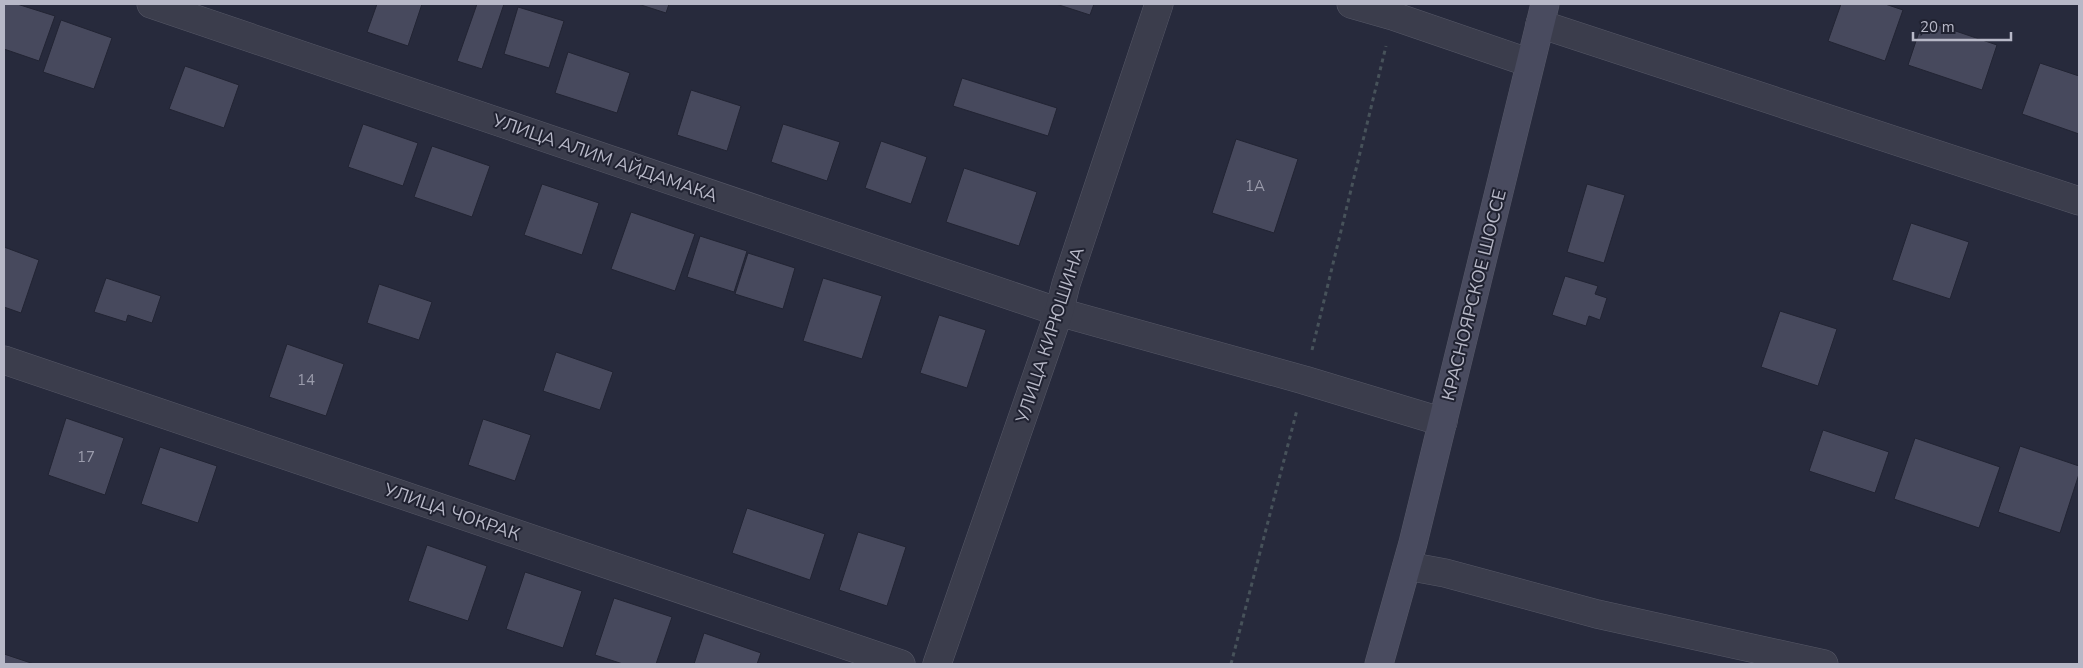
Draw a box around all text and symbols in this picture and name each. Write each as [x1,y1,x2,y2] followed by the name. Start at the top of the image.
[1913,10,2010,42] scale bar
[1920,17,1955,37] text: 20 m
[488,108,721,208] street label: УЛИЦА АЛИМ АЙДАМАКА
[1245,176,1265,196] house number: 1А
[1436,187,1512,403] street label: КРАСНОЯРСКОЕ ШОССЕ
[1010,244,1090,427] street label: УЛИЦА КИРЮШИНА
[297,370,315,390] house number: 14
[77,447,95,467] house number: 17
[380,477,524,547] street label: УЛИЦА ЧОКРАК

